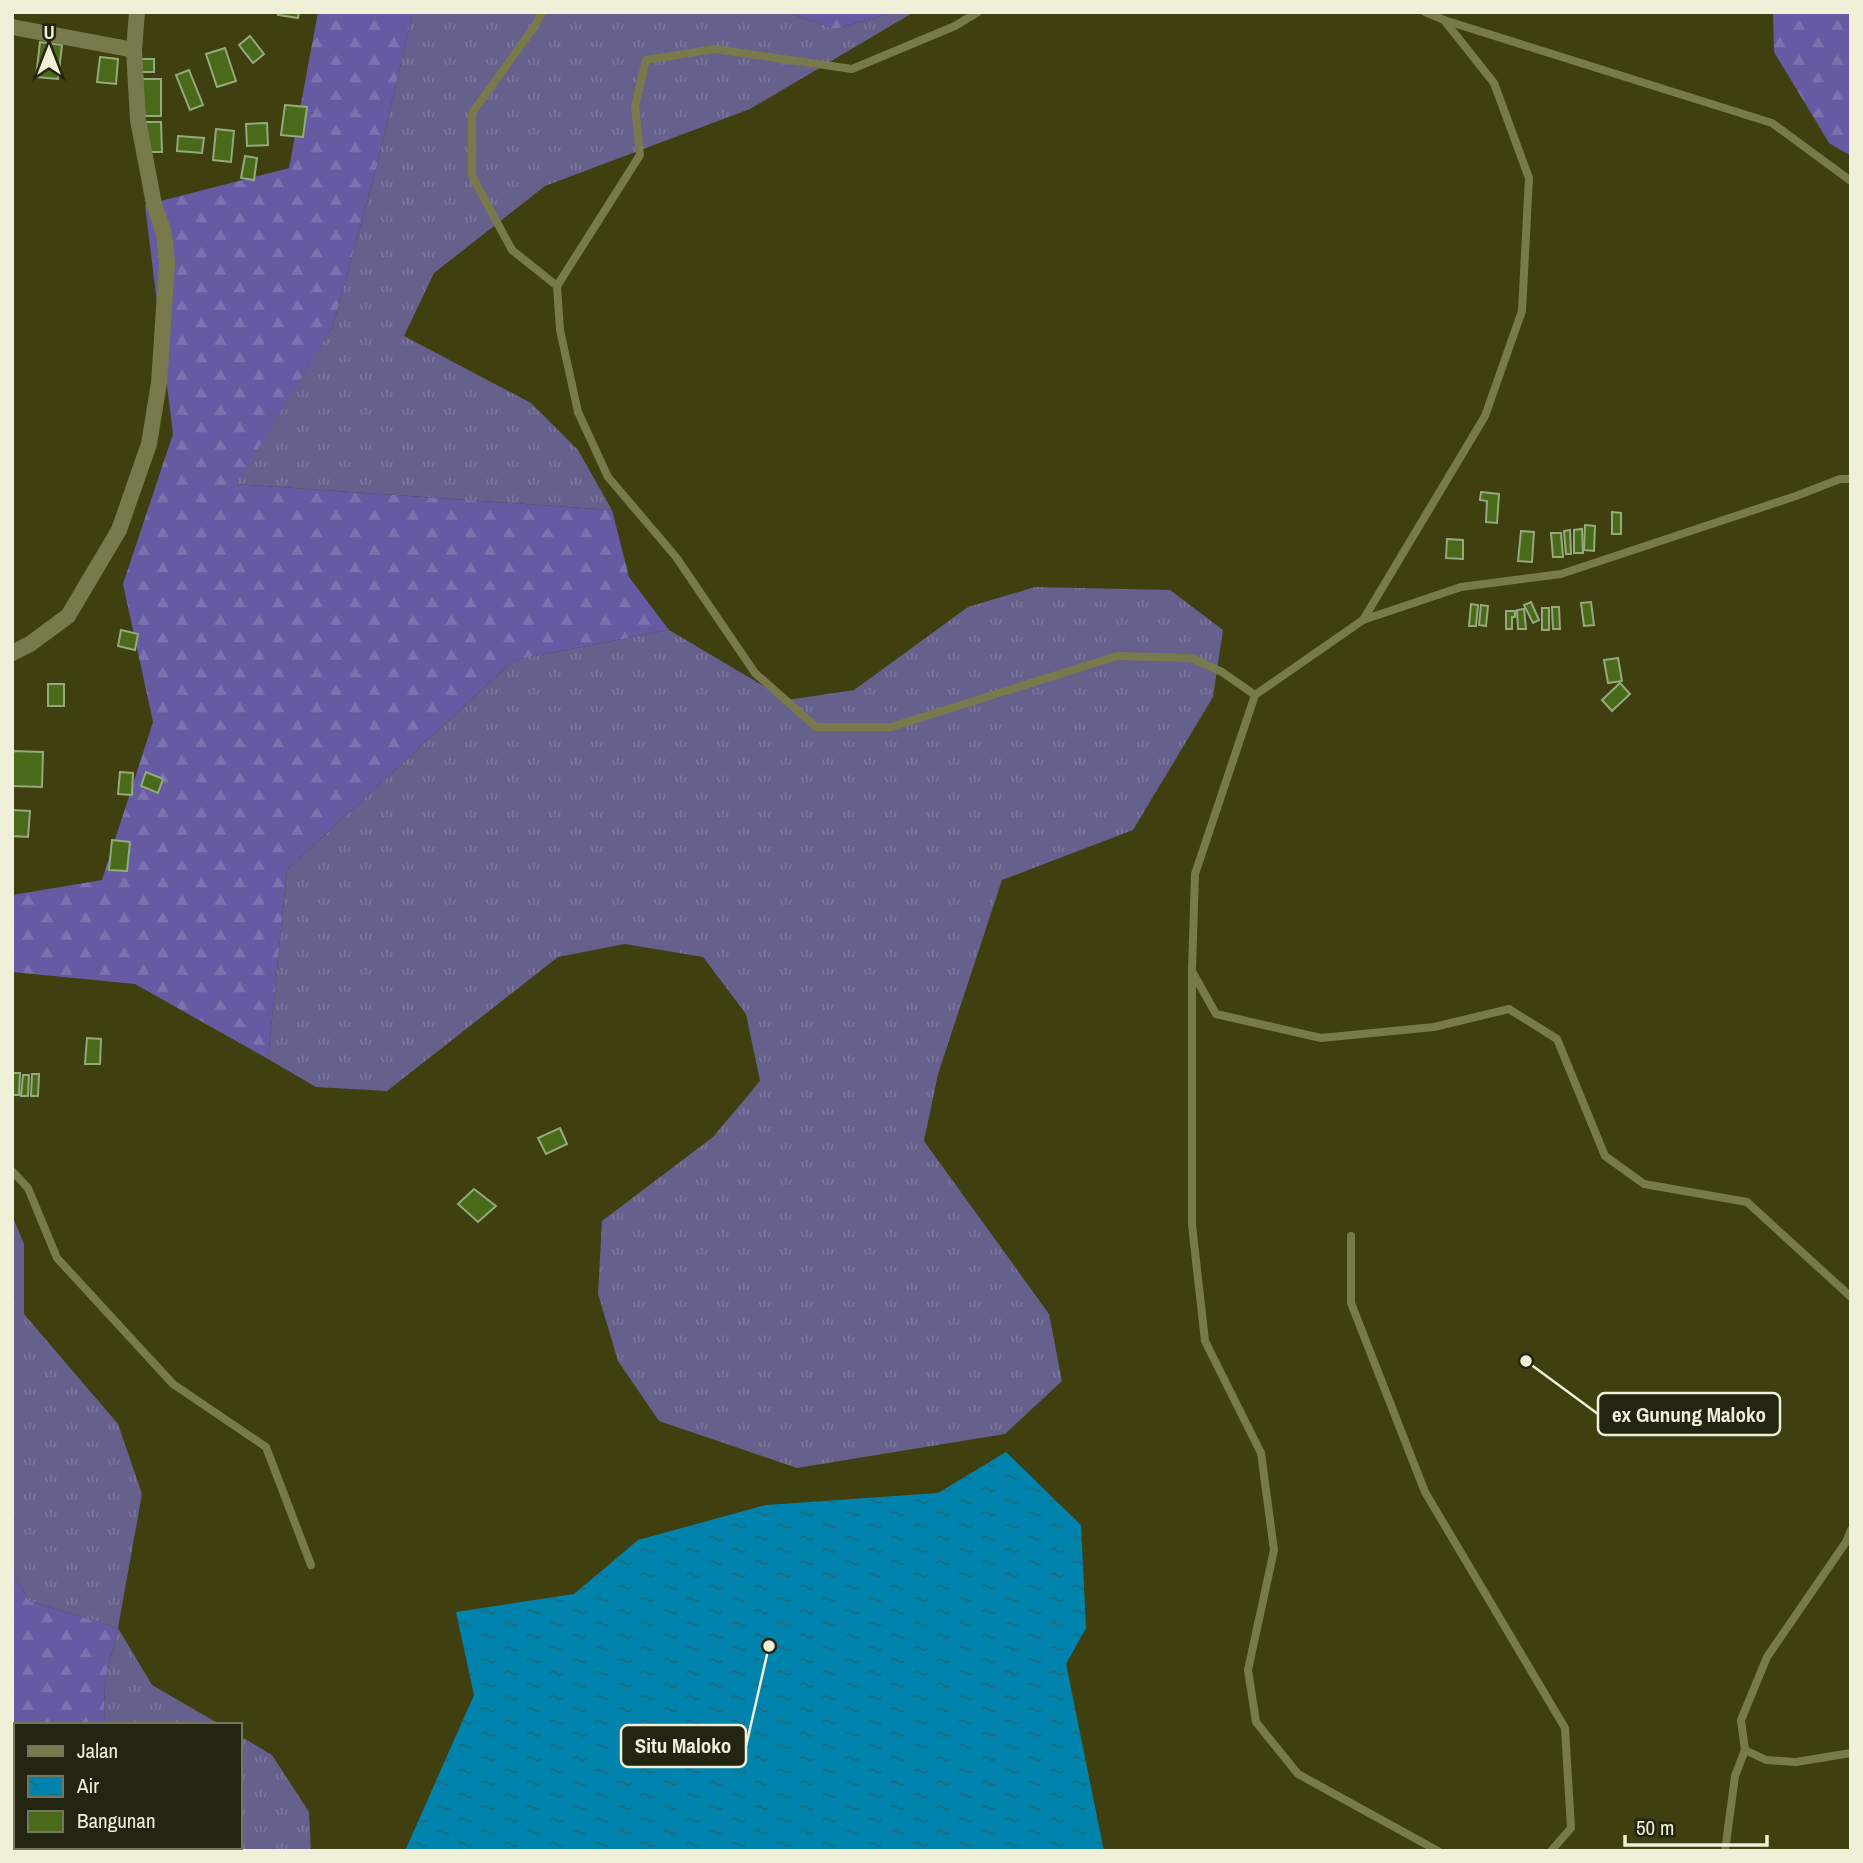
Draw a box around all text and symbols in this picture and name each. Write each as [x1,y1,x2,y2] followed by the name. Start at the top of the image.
[14,14,84,84] north arrow
[43,19,55,45] text: U
[1598,1393,1780,1435] callout: ex Gunung Maloko
[1612,1400,1766,1429] text: ex Gunung Maloko
[14,1723,242,1849] legend
[621,1725,746,1767] callout: Situ Maloko
[635,1731,731,1760] text: Situ Maloko
[77,1736,118,1765] text: Jalan
[76,1771,99,1800] text: Air
[1625,1804,1767,1848] scale bar
[77,1806,156,1835] text: Bangunan
[1636,1813,1674,1842] text: 50 m

